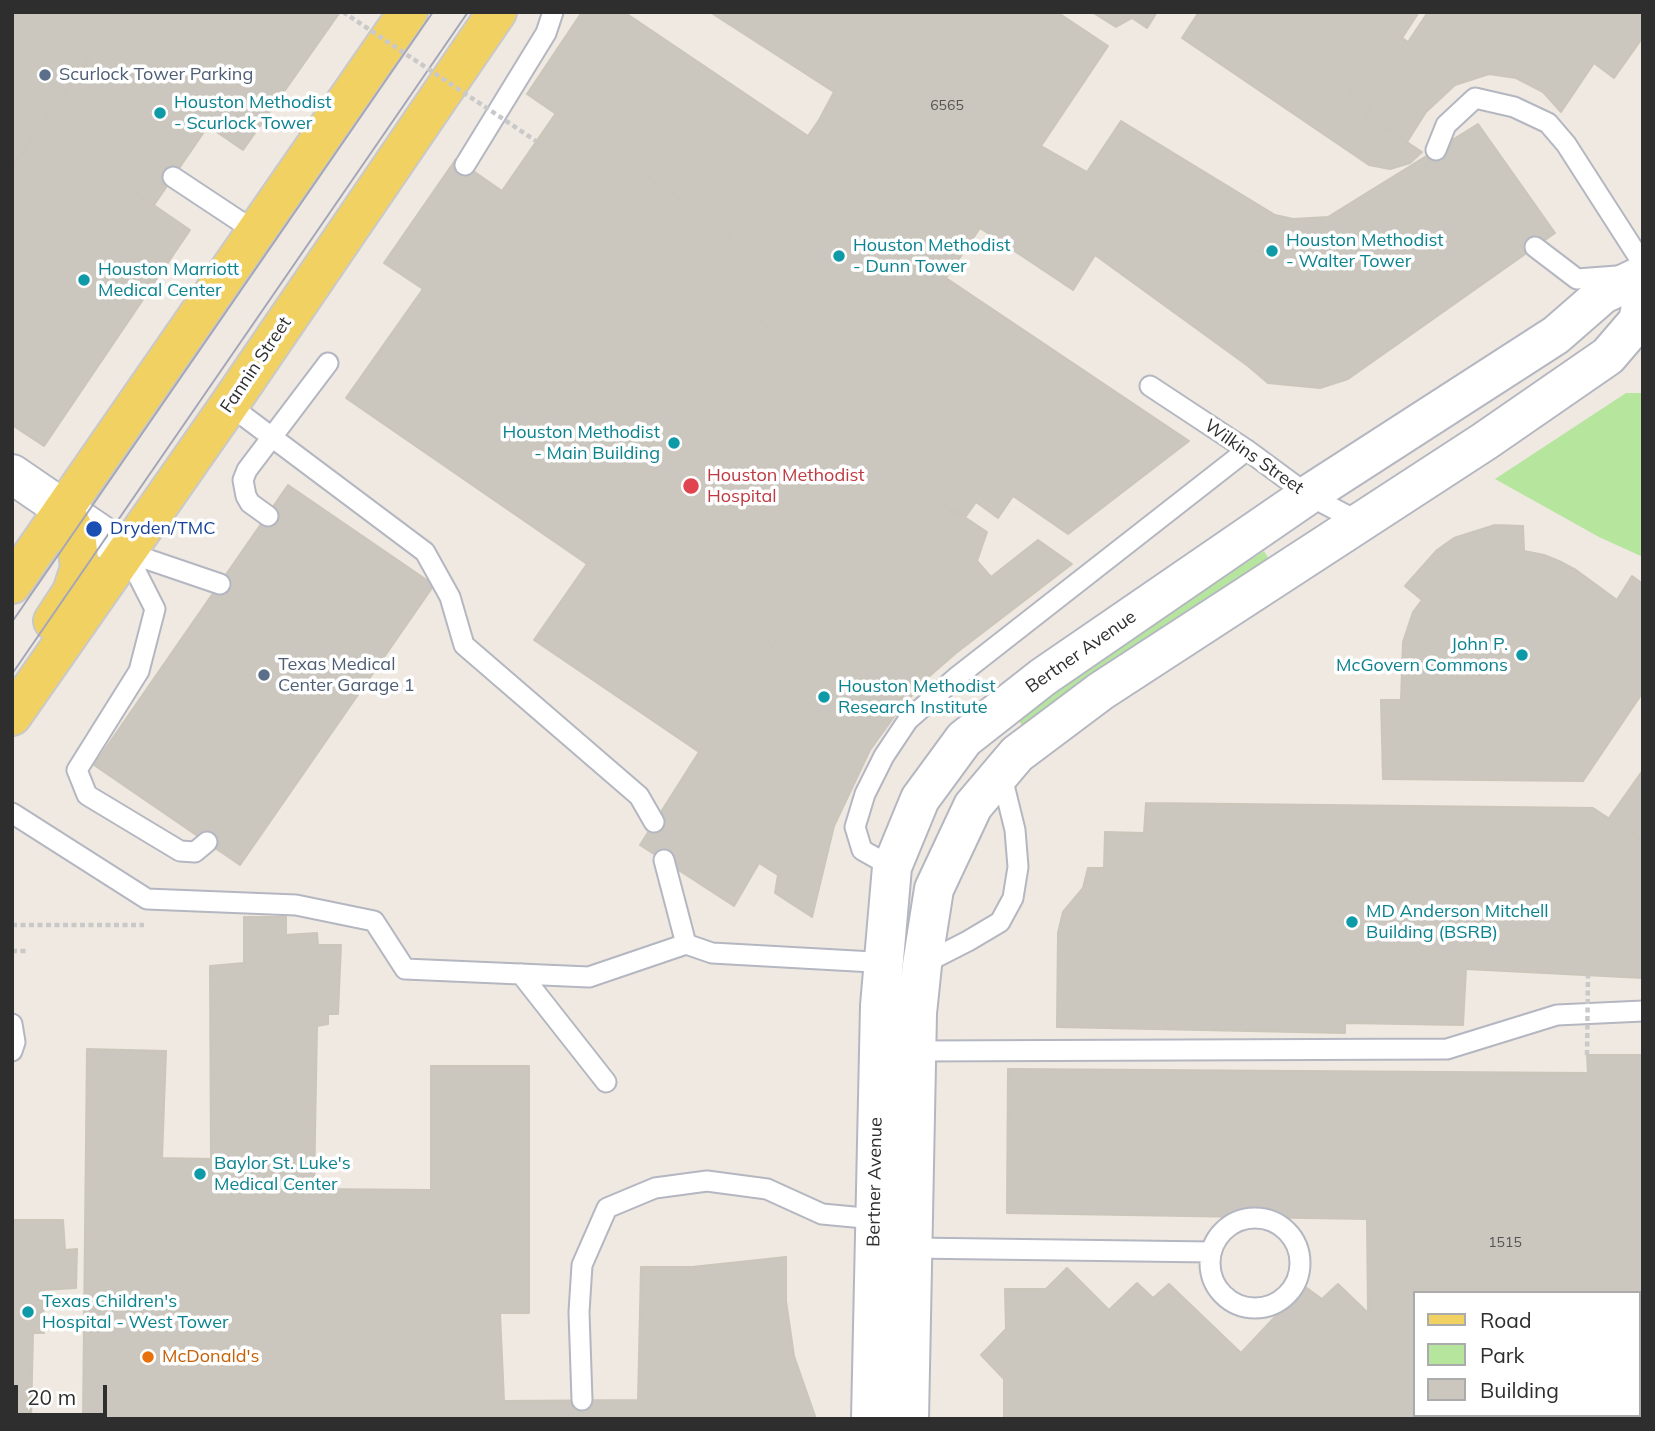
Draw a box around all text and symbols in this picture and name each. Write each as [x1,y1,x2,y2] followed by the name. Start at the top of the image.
[59,64,253,86] place label: Scurlock Tower Parking
[37,67,53,83] marker: Scurlock Tower Parking
[174,92,332,134] place label: Houston Methodist - Scurlock Tower
[930,98,964,114] house number: 6565
[152,105,168,121] marker: Houston Methodist - Scurlock Tower
[1286,230,1444,272] place label: Houston Methodist - Walter Tower
[853,235,1011,278] place label: Houston Methodist - Dunn Tower
[1264,243,1280,259] marker: Houston Methodist - Walter Tower
[831,248,847,264] marker: Houston Methodist - Dunn Tower
[98,259,239,302] place label: Houston Marriott Medical Center
[76,272,92,288] marker: Houston Marriott Medical Center
[216,313,296,417] street label: Fannin Street
[1200,415,1308,499] street label: Wilkins Street
[502,422,660,464] place label: Houston Methodist - Main Building
[666,435,682,451] marker: Houston Methodist - Main Building
[707,465,865,508] place label: Houston Methodist Hospital
[681,476,701,496] marker: Houston Methodist Hospital
[110,518,216,540] place label: Dryden/TMC
[84,519,104,539] marker: Dryden/TMC
[1022,606,1140,698] street label: Bertner Avenue
[1336,634,1508,676] place label: John P. McGovern Commons
[1514,647,1530,663] marker: John P. McGovern Commons
[278,654,415,696] place label: Texas Medical Center Garage 1
[256,667,272,683] marker: Texas Medical Center Garage 1
[838,676,996,718] place label: Houston Methodist Research Institute
[816,689,832,705] marker: Houston Methodist Research Institute
[1366,901,1549,944] place label: MD Anderson Mitchell Building (BSRB)
[1344,914,1360,930] marker: MD Anderson Mitchell Building (BSRB)
[863,1117,887,1247] street label: Bertner Avenue
[214,1153,351,1196] place label: Baylor St. Luke's Medical Center
[192,1166,208,1182] marker: Baylor St. Luke's Medical Center
[1488,1235,1522,1251] house number: 1515
[42,1291,229,1334] place label: Texas Children's Hospital - West Tower
[1414,1291,1641,1417] legend
[20,1304,36,1320] marker: Texas Children's Hospital - West Tower
[1480,1307,1531,1333] text: Road
[1480,1342,1524,1368] text: Park
[162,1346,259,1368] place label: McDonald's
[140,1349,156,1365] marker: McDonald's
[18,1372,110,1416] scale bar
[1480,1377,1559,1403] text: Building
[27,1384,76,1410] text: 20 m

